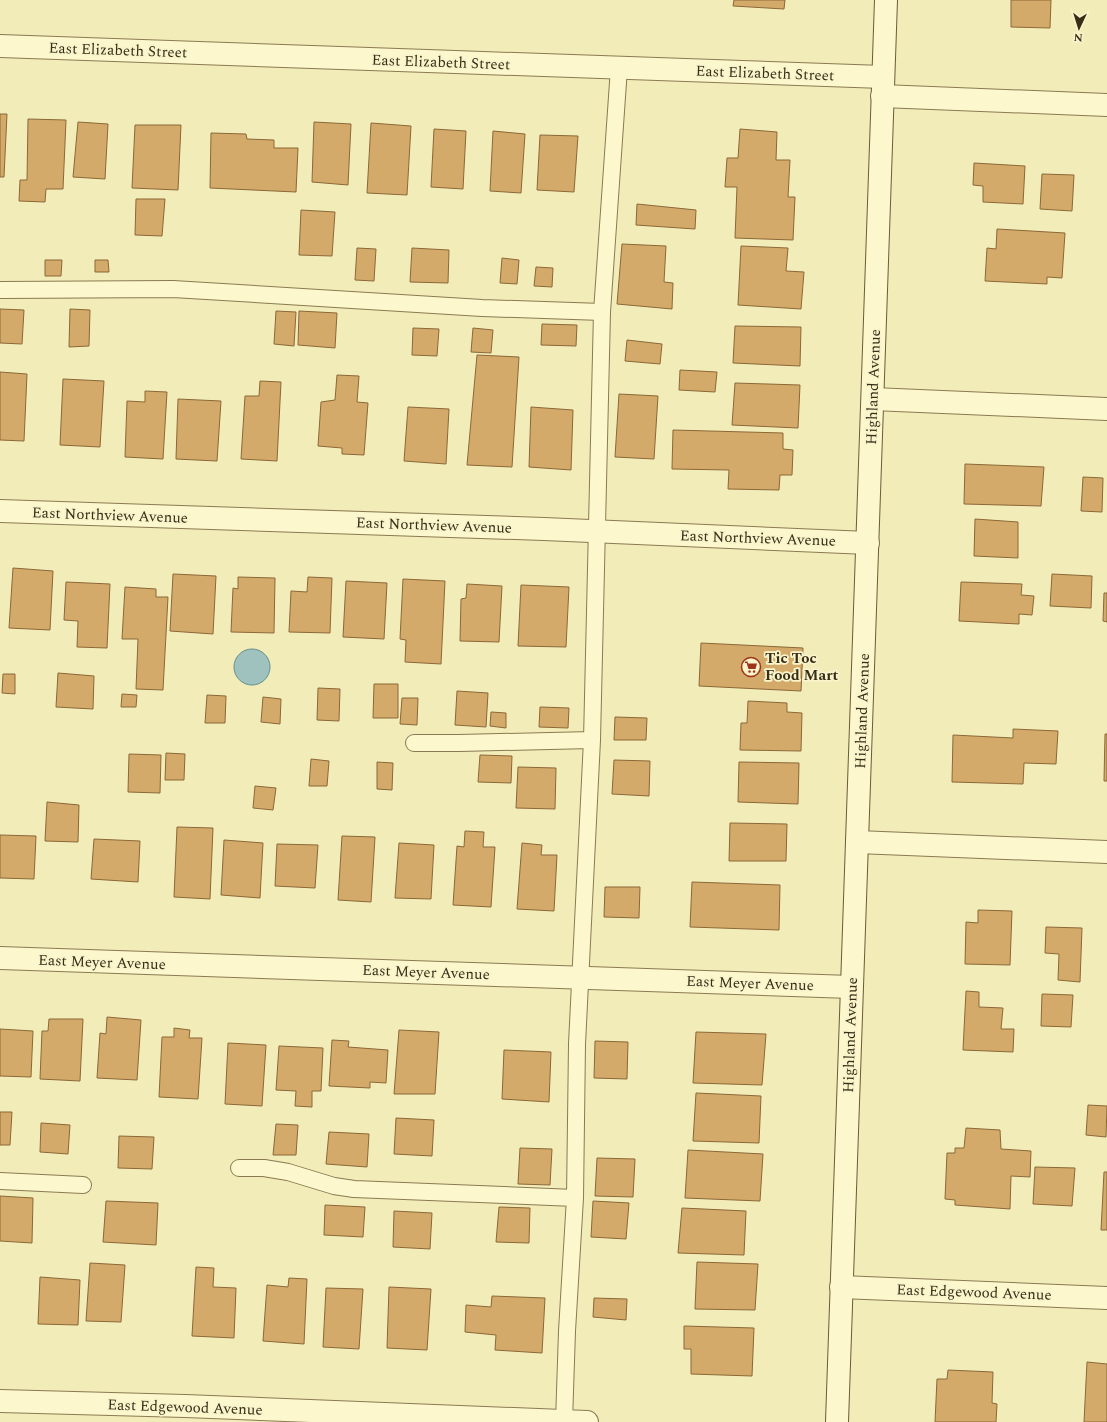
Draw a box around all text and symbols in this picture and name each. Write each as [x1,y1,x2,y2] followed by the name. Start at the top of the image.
[1059,8,1099,48] north arrow
[1073,29,1083,46] text: N
[48,37,188,64] street label: East Elizabeth Street
[371,49,511,76] street label: East Elizabeth Street
[695,60,835,87] street label: East Elizabeth Street
[860,329,887,445] street label: Highland Avenue
[32,501,188,530] street label: East Northview Avenue
[356,511,512,540] street label: East Northview Avenue
[680,524,836,553] street label: East Northview Avenue
[765,647,839,687] place label: Tic Toc Food Mart
[849,653,876,769] street label: Highland Avenue
[740,656,762,678] supermarket icon: Tic Toc Food Mart
[38,949,166,976] street label: East Meyer Avenue
[362,959,490,986] street label: East Meyer Avenue
[686,970,814,997] street label: East Meyer Avenue
[837,977,864,1093] street label: Highland Avenue
[896,1278,1052,1307] street label: East Edgewood Avenue
[107,1393,263,1422] street label: East Edgewood Avenue

